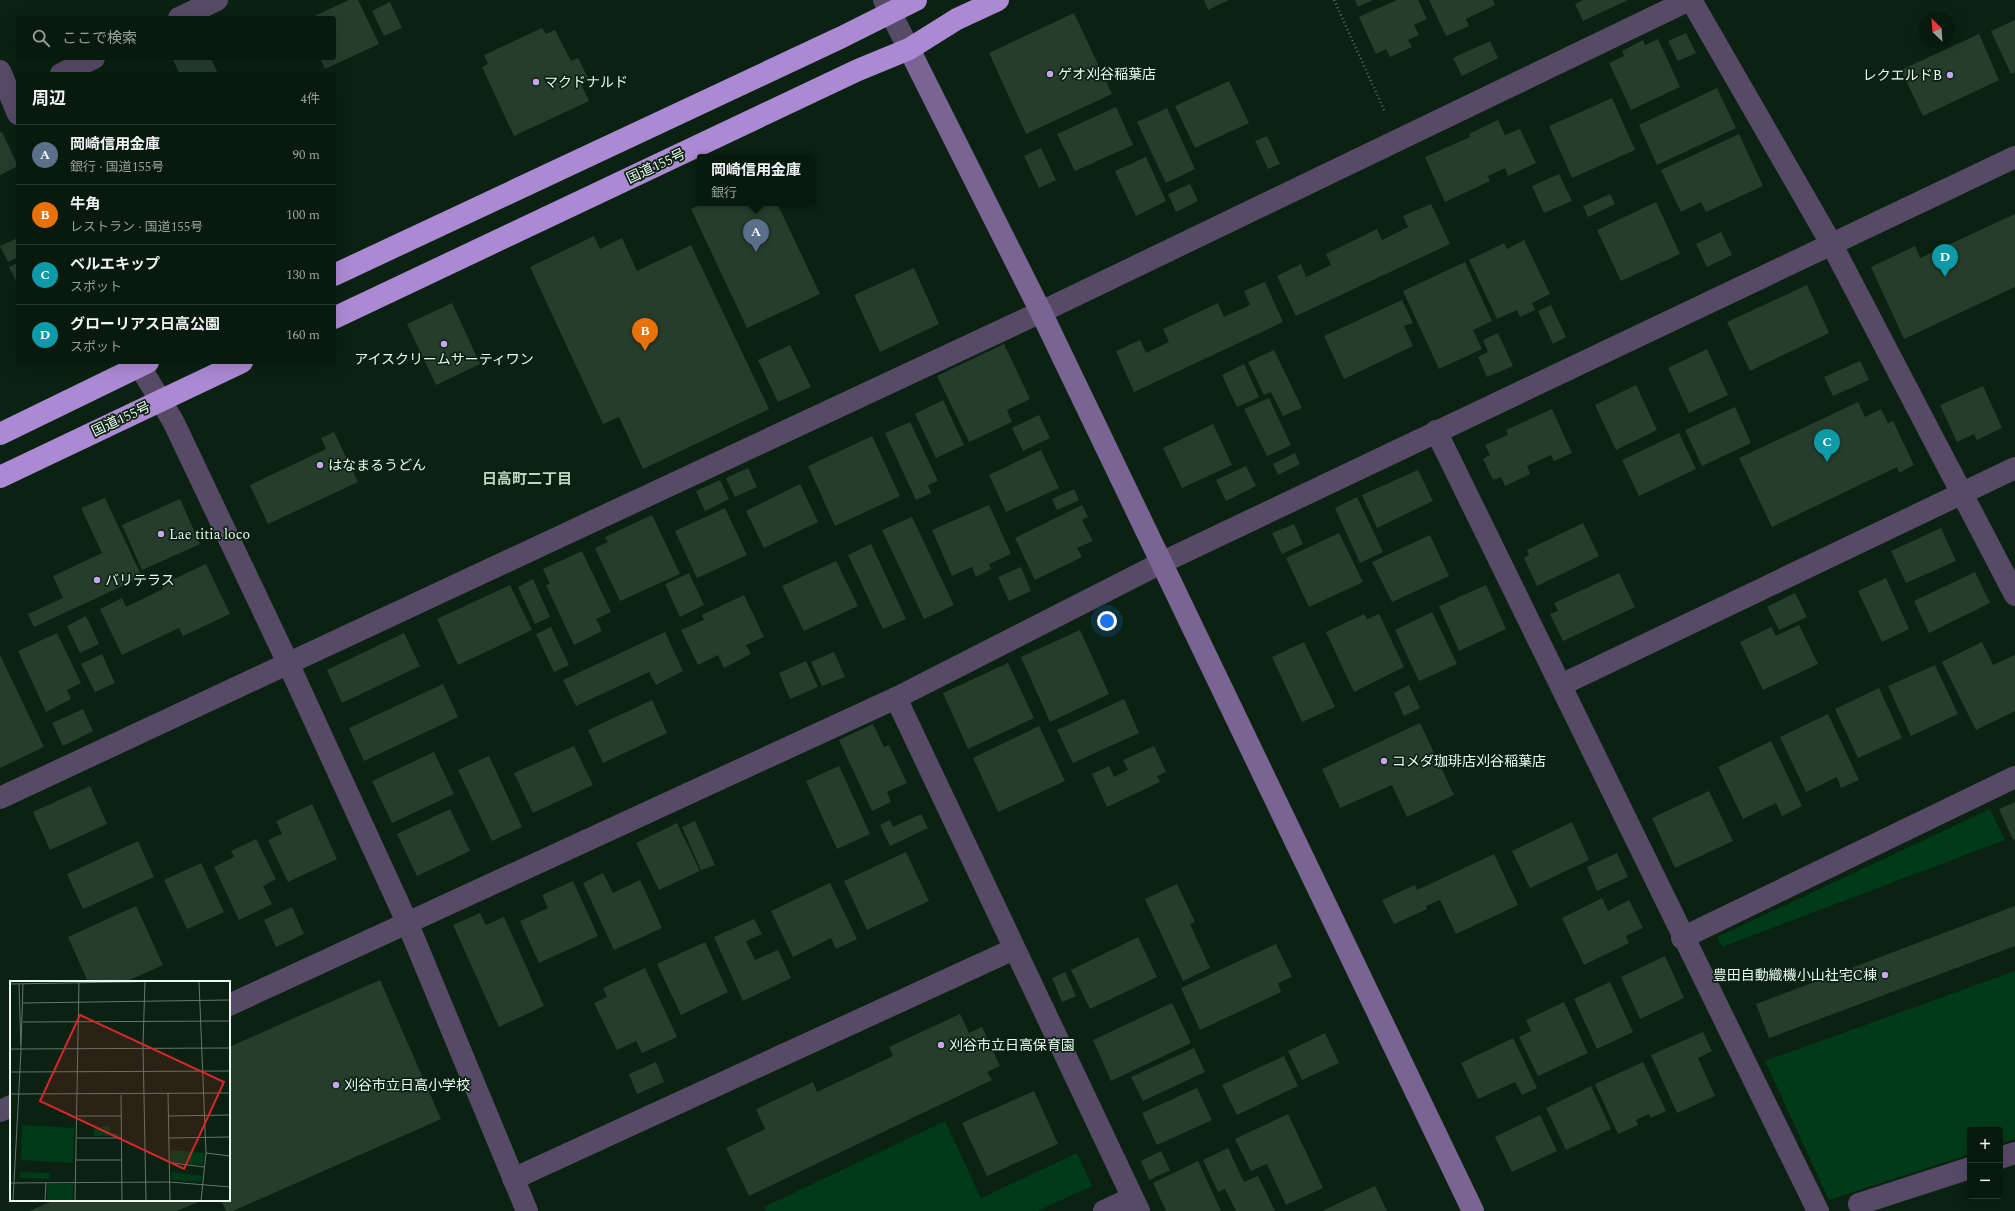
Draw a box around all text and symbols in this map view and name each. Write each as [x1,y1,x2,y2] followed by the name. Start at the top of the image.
[1919,12,1955,48] north arrow
[16,16,336,60] search box
[30,27,52,49] icon: search
[62,27,137,50] text: ここで検索
[1058,64,1156,85] place label: ゲオ刈谷稲葉店
[1863,65,1942,86] place label: レクエルドB
[1045,69,1055,79] marker: ゲオ刈谷稲葉店
[1945,70,1955,80] marker: レクエルドB
[544,72,628,93] place label: マクドナルド
[531,77,541,87] marker: マクドナルド
[32,86,66,112] text: 周辺
[300,89,320,109] text: 4件
[70,133,160,156] text: 岡崎信用金庫
[623,143,689,189] street label: 国道155号
[40,145,50,165] text: A
[293,145,320,165] text: 90 m
[697,154,815,206] popup
[70,157,164,177] text: 銀行 · 国道155号
[711,159,801,182] text: 岡崎信用金庫
[711,183,737,203] text: 銀行
[70,193,100,216] text: 牛角
[40,205,50,225] text: B
[286,205,320,225] text: 100 m
[70,217,203,237] text: レストラン · 国道155号
[743,219,769,252] pin: A
[1932,244,1958,277] pin: D
[70,253,160,276] text: ベルエキップ
[40,265,50,285] text: C
[286,265,320,285] text: 130 m
[70,277,122,297] text: スポット
[70,313,220,336] text: グローリアス日高公園
[632,318,658,351] pin: B
[40,325,50,345] text: D
[286,325,320,345] text: 160 m
[70,337,122,357] text: スポット
[439,339,449,349] marker: アイスクリームサーティワン
[354,349,534,370] place label: アイスクリームサーティワン
[88,396,154,442] street label: 国道155号
[1814,429,1840,462] pin: C
[328,455,426,476] place label: はなまるうどん
[315,460,325,470] marker: はなまるうどん
[482,468,572,491] district label: 日高町二丁目
[169,524,250,545] place label: Lae titia loco
[156,529,166,539] marker: Lae titia loco
[105,570,175,591] place label: バリテラス
[92,575,102,585] marker: バリテラス
[1097,611,1117,631] your location
[1392,751,1546,772] place label: コメダ珈琲店刈谷稲葉店
[1379,756,1389,766] marker: コメダ珈琲店刈谷稲葉店
[1713,965,1877,986] place label: 豊田自動織機小山社宅C棟
[1880,970,1890,980] marker: 豊田自動織機小山社宅C棟
[10,981,230,1201] inset map
[949,1035,1075,1056] place label: 刈谷市立日高保育園
[936,1040,946,1050] marker: 刈谷市立日高保育園
[344,1075,470,1096] place label: 刈谷市立日高小学校
[331,1080,341,1090] marker: 刈谷市立日高小学校
[1967,1127,2003,1199] map controls
[1967,1127,2003,1163] button: +
[1967,1163,2003,1199] button: −

